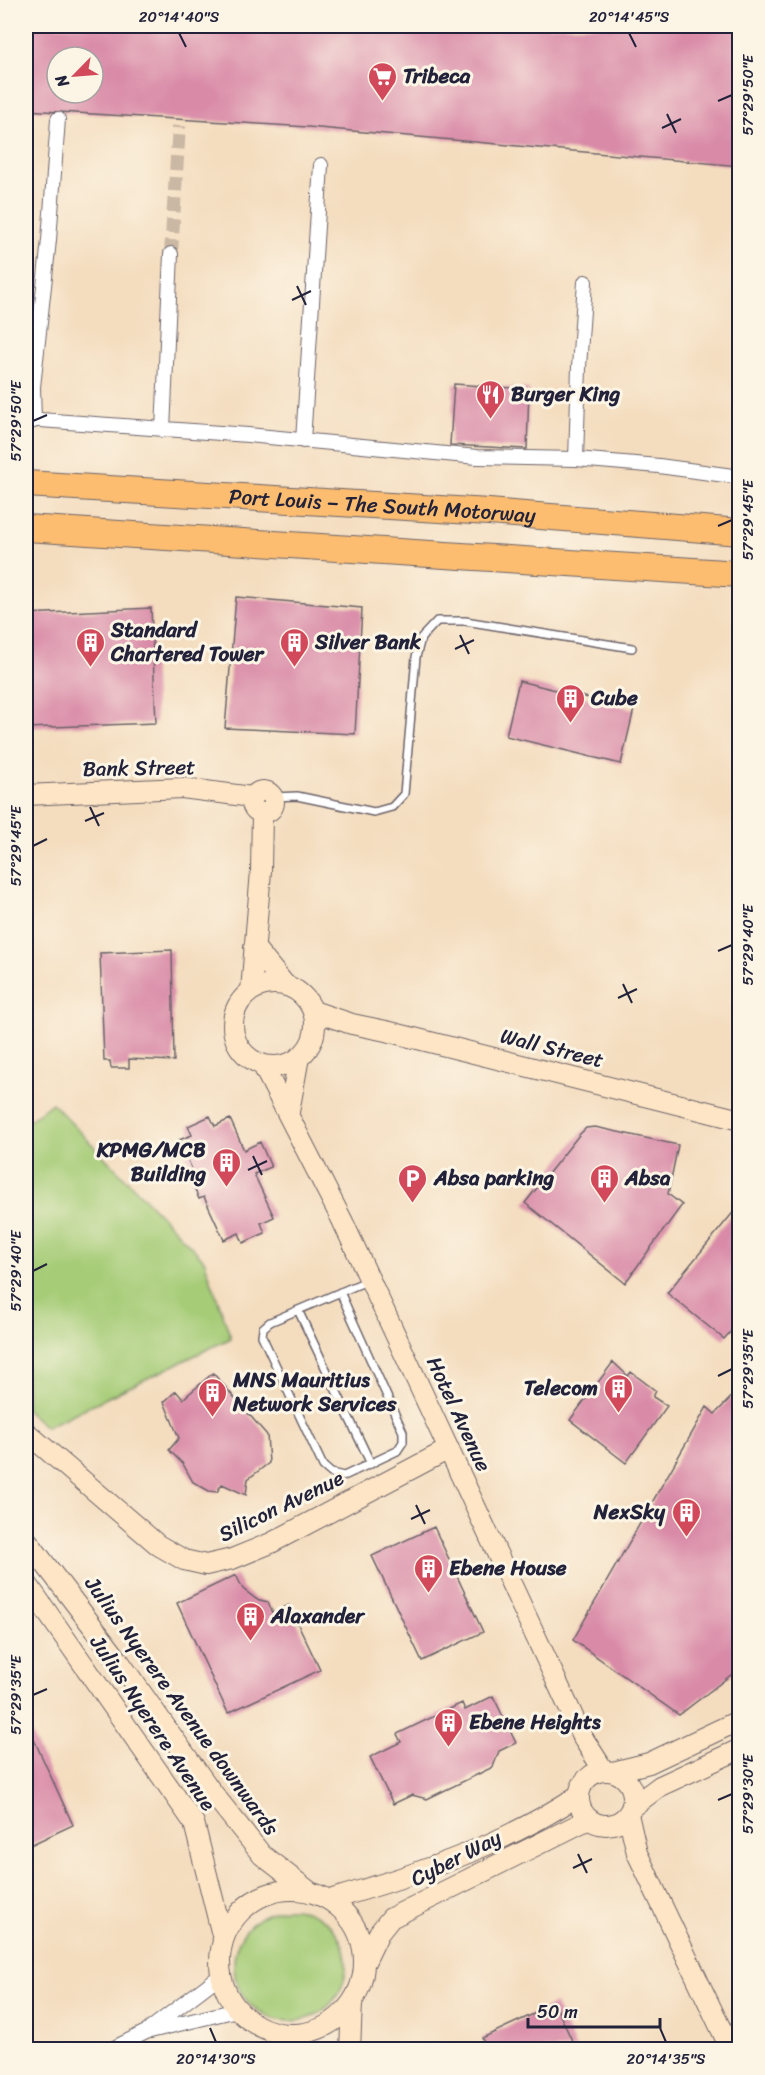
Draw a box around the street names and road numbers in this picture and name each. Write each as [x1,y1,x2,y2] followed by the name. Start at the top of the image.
[228,477,537,535] street label: Port Louis – The South Motorway
[82,748,196,788] street label: Bank Street
[496,1017,608,1079] street label: Wall Street
[416,1350,503,1478] street label: Hotel Avenue
[212,1459,350,1553] street label: Silicon Avenue
[80,1572,284,1840] street label: Julius Nyerere Avenue downwards
[85,1631,221,1815] street label: Julius Nyerere Avenue
[404,1819,508,1897] street label: Cyber Way

